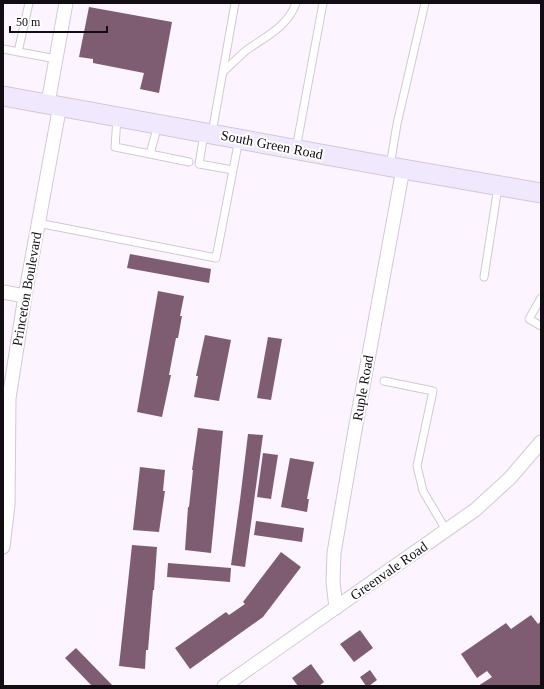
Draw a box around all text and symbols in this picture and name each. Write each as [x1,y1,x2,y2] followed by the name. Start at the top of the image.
[10,8,107,34] scale bar
[16,15,41,29] text: 50 m
[220,128,324,162] street label: South Green Road
[10,231,44,347] street label: Princeton Boulevard
[350,354,376,422] street label: Ruple Road
[348,539,430,603] street label: Greenvale Road

